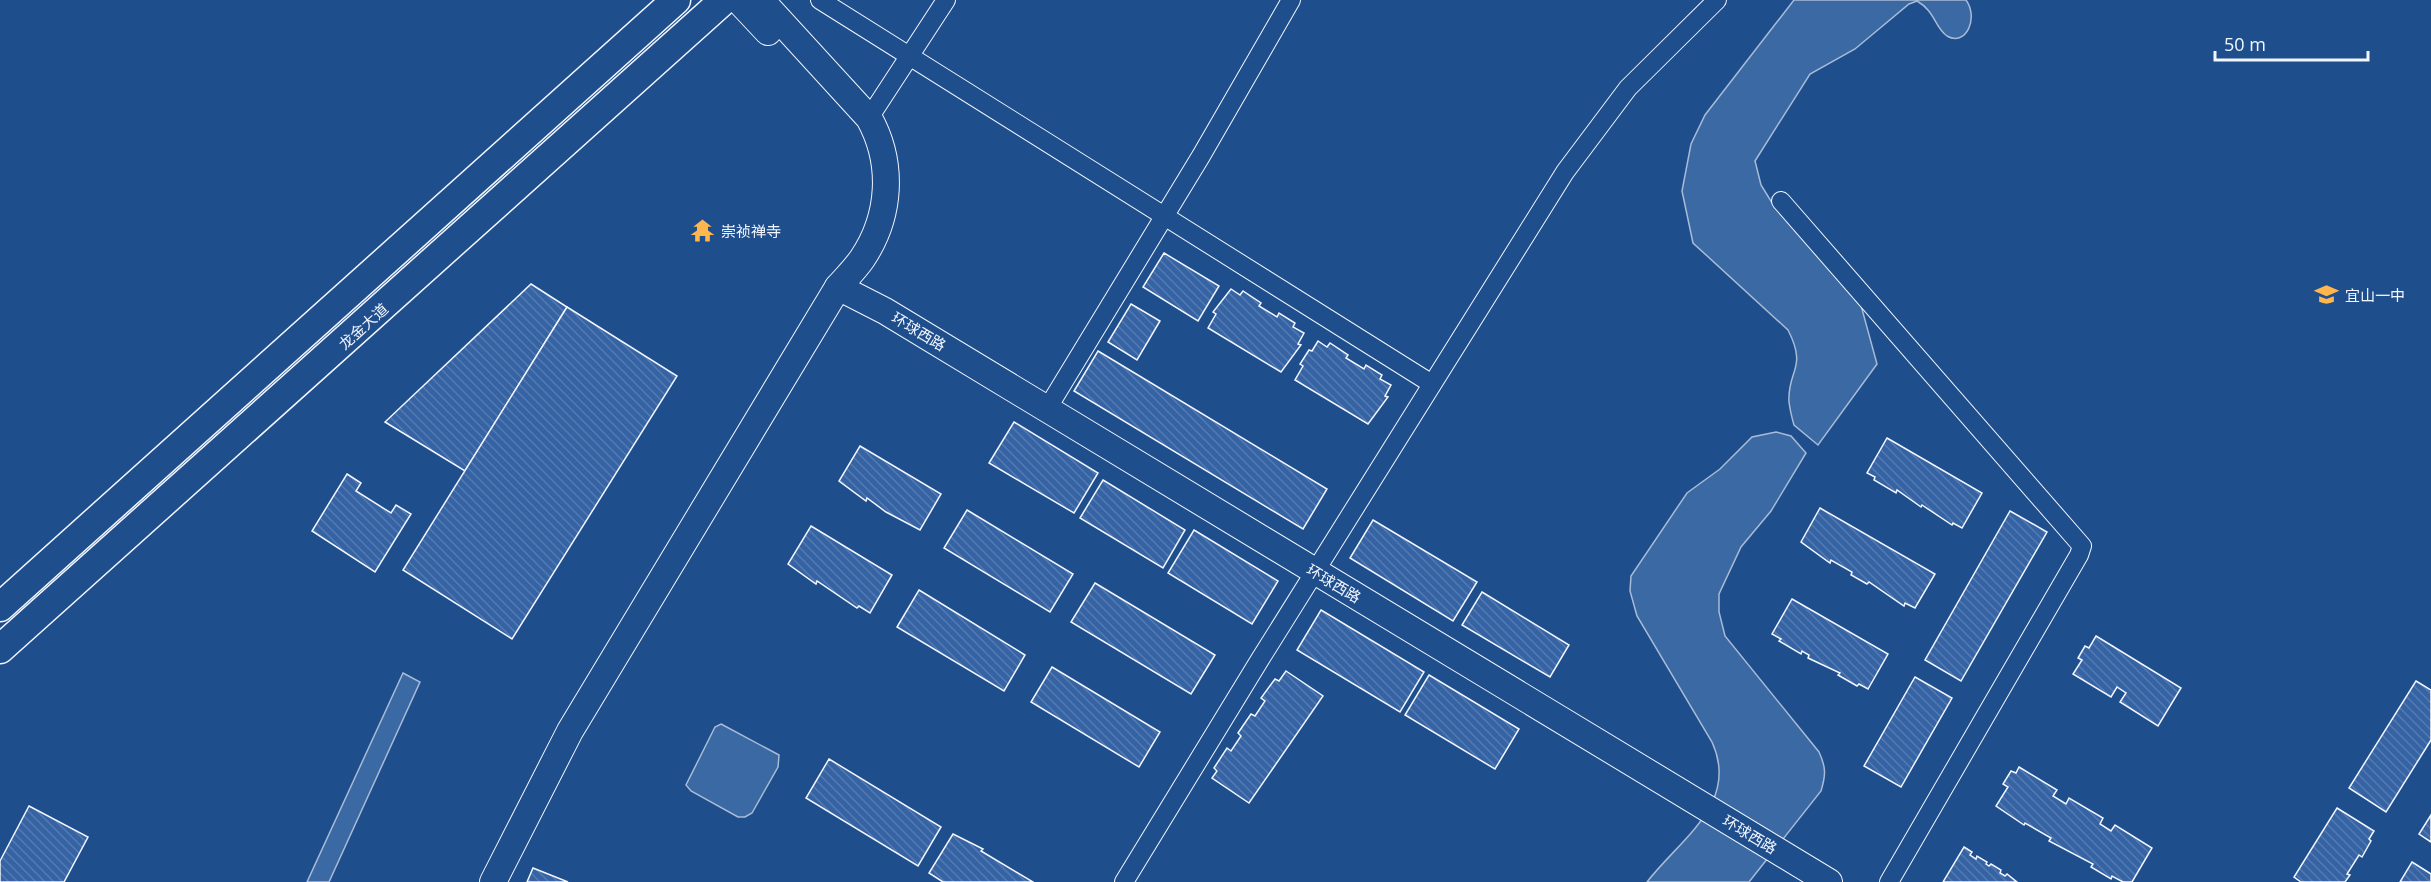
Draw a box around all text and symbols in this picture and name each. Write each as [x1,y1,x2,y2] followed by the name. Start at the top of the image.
[2215,24,2368,62] scale bar
[2224,32,2266,56] text: 50 m
[690,218,716,244] temple icon: 崇祯禅寺
[721,221,781,241] place label: 崇祯禅寺
[2314,282,2340,308] school or university icon: 宜山一中
[2345,285,2405,305] place label: 宜山一中
[334,298,392,354] street label: 龙金大道
[888,307,950,355] street label: 环球西路
[1303,559,1365,607] street label: 环球西路
[1719,810,1781,858] street label: 环球西路

